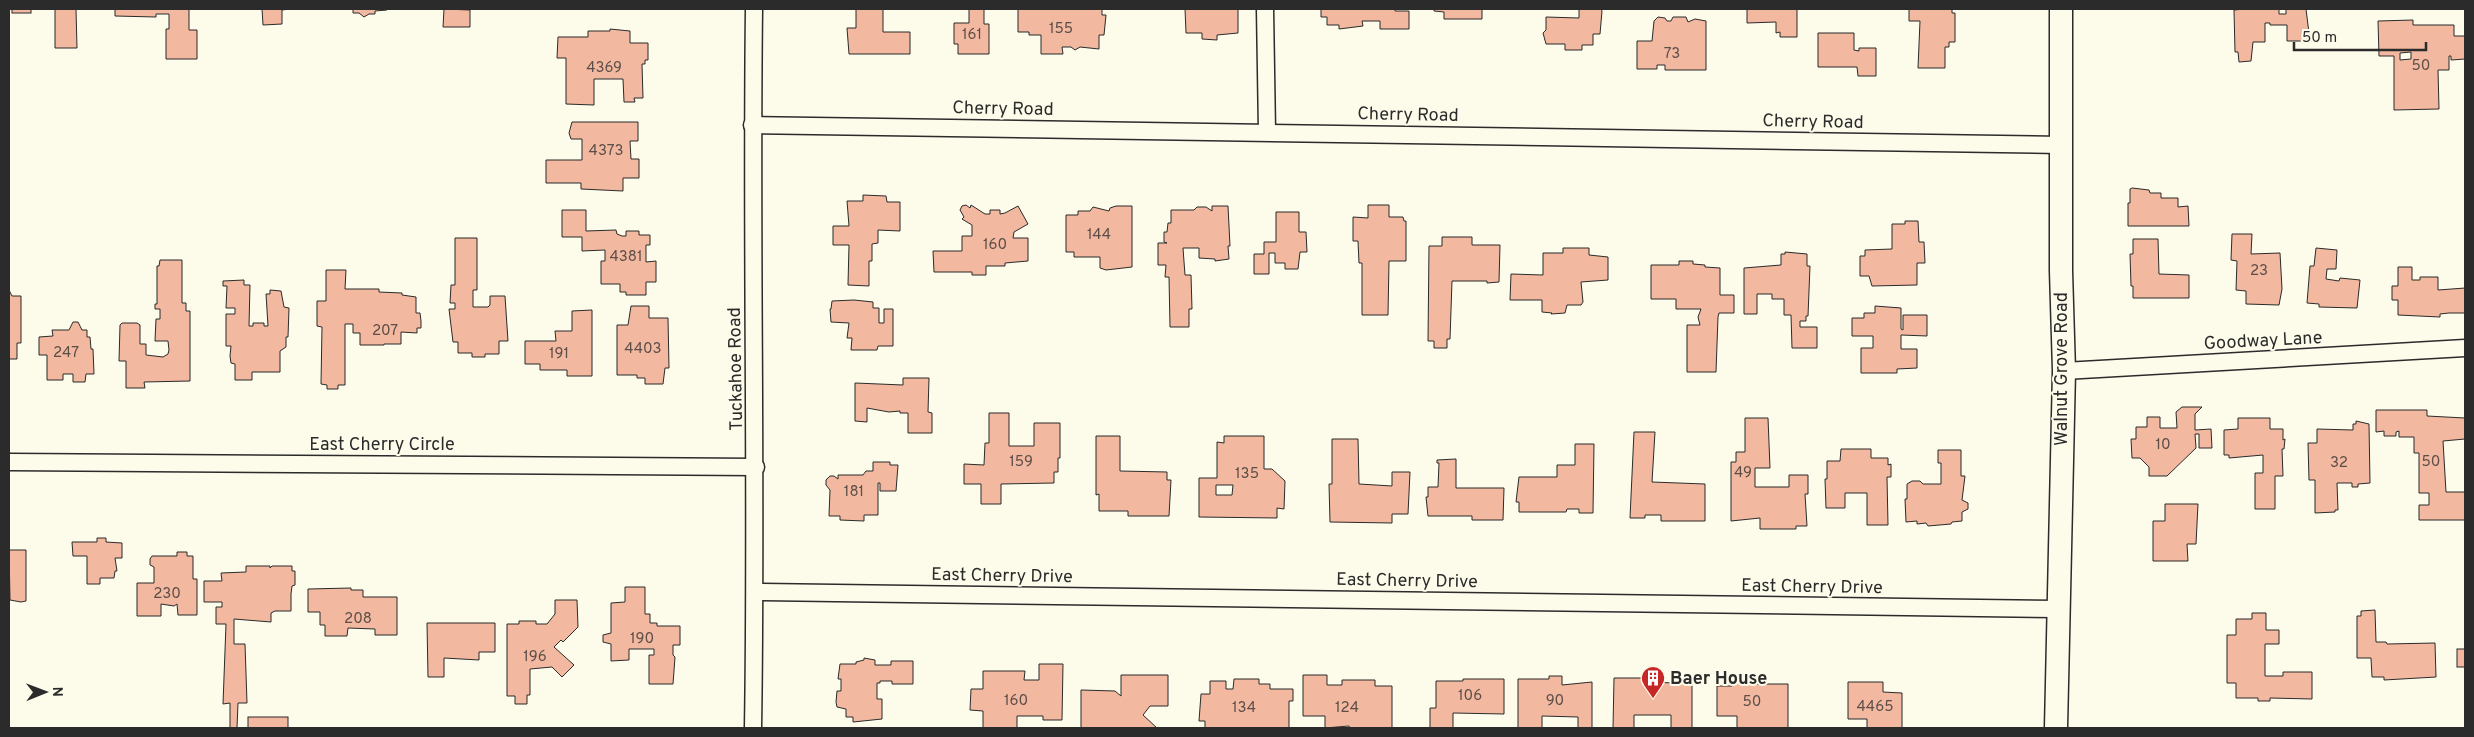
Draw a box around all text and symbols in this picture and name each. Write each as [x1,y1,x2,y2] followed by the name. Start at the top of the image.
[1049,20,1073,39] house number: 155
[2294,20,2426,52] scale bar
[962,26,982,45] house number: 161
[2302,29,2337,48] text: 50 m
[1664,45,1680,64] house number: 73
[2412,57,2430,76] house number: 50
[586,59,622,78] house number: 4369
[952,97,1054,122] street label: Cherry Road
[1357,103,1459,128] street label: Cherry Road
[1762,110,1864,135] street label: Cherry Road
[589,142,623,161] house number: 4373
[1087,226,1111,245] house number: 144
[983,236,1007,255] house number: 160
[609,248,643,267] house number: 4381
[2250,262,2268,281] house number: 23
[2051,292,2074,446] street label: Walnut Grove Road
[724,307,749,431] street label: Tuckahoe Road
[372,322,398,341] house number: 207
[2203,327,2323,356] street label: Goodway Lane
[624,340,662,359] house number: 4403
[53,344,79,363] house number: 247
[549,345,569,364] house number: 191
[309,434,455,457] street label: East Cherry Circle
[2155,436,2171,455] house number: 10
[1009,453,1033,472] house number: 159
[2422,453,2440,472] house number: 50
[2330,454,2348,473] house number: 32
[1734,464,1752,483] house number: 49
[1235,465,1259,484] house number: 135
[844,483,864,502] house number: 181
[931,564,1073,589] street label: East Cherry Drive
[1336,569,1478,594] street label: East Cherry Drive
[1741,575,1883,600] street label: East Cherry Drive
[153,585,181,604] house number: 230
[344,610,372,629] house number: 208
[630,630,654,649] house number: 190
[523,648,547,667] house number: 196
[1640,665,1666,699] building icon: Baer House
[20,667,70,717] north arrow
[1670,668,1767,691] place label: Baer House
[48,687,65,697] text: N
[1458,687,1482,706] house number: 106
[1004,692,1028,711] house number: 160
[1546,692,1564,711] house number: 90
[1743,693,1761,712] house number: 50
[1857,698,1893,717] house number: 4465
[1232,699,1256,718] house number: 134
[1335,699,1359,718] house number: 124

